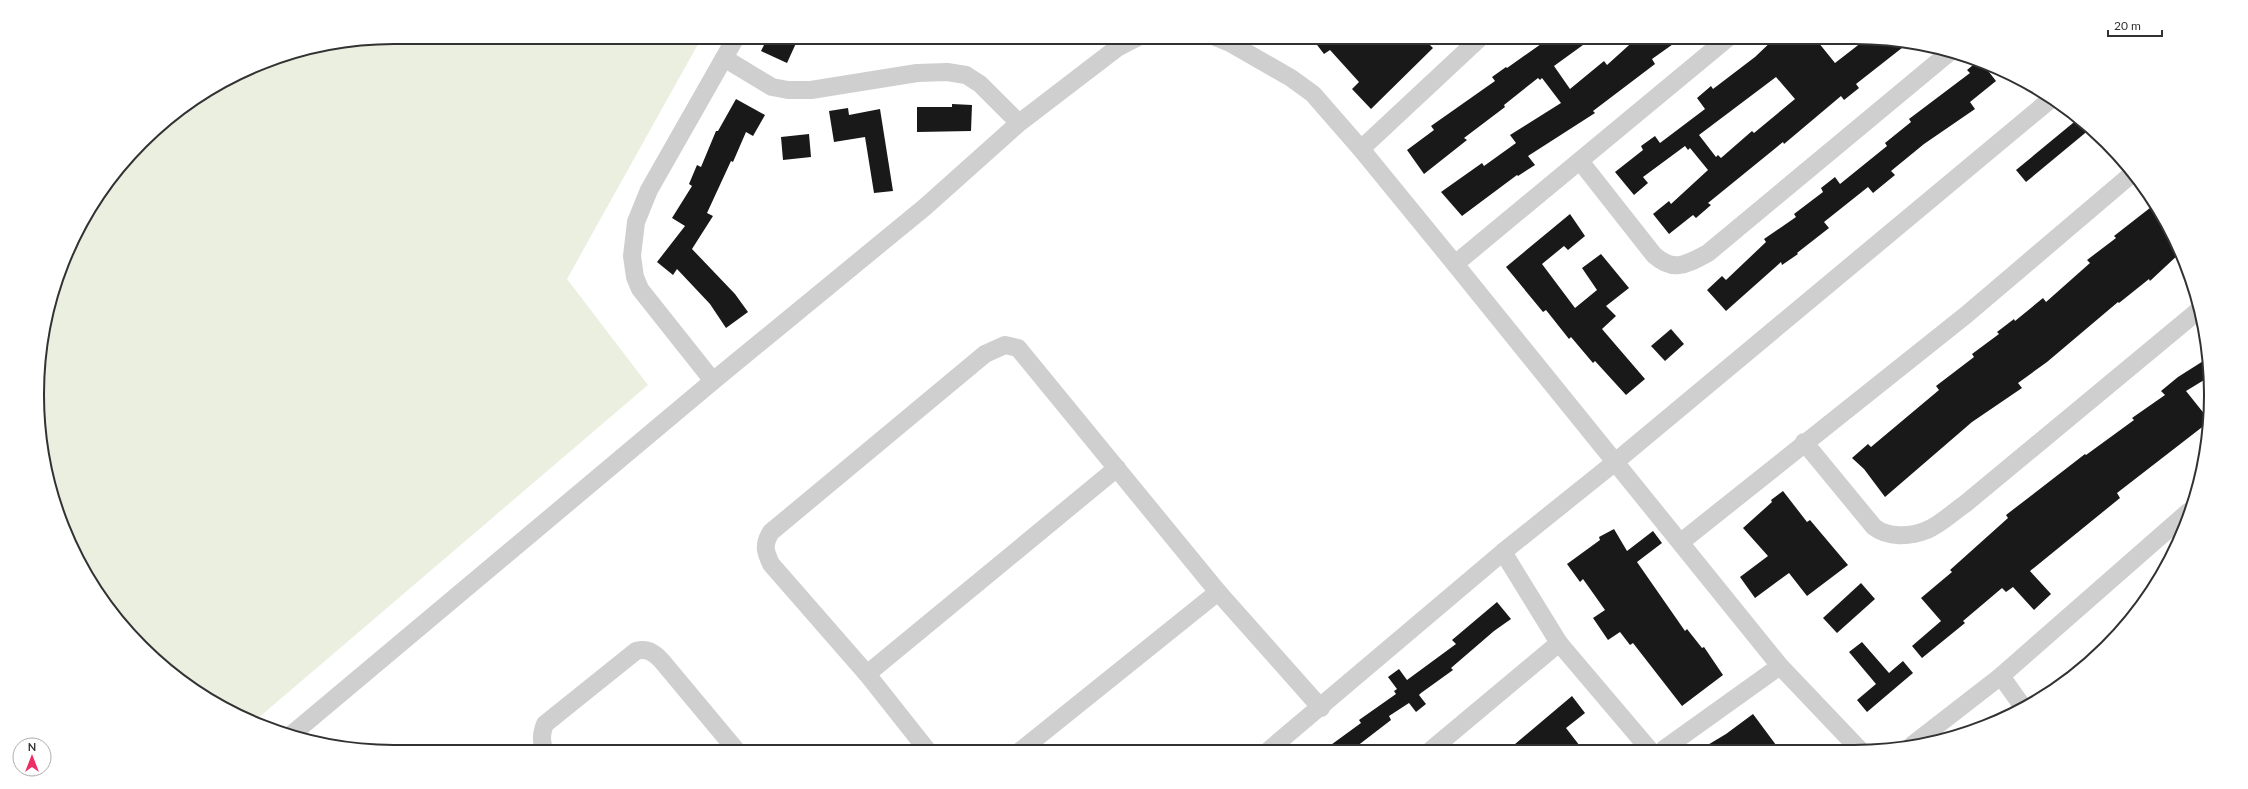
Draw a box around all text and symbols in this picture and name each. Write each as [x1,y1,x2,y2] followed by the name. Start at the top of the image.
[2108,12,2162,38] scale bar
[2114,18,2141,33] text: 20 m
[12,737,52,777] north arrow
[28,740,36,753] text: N

